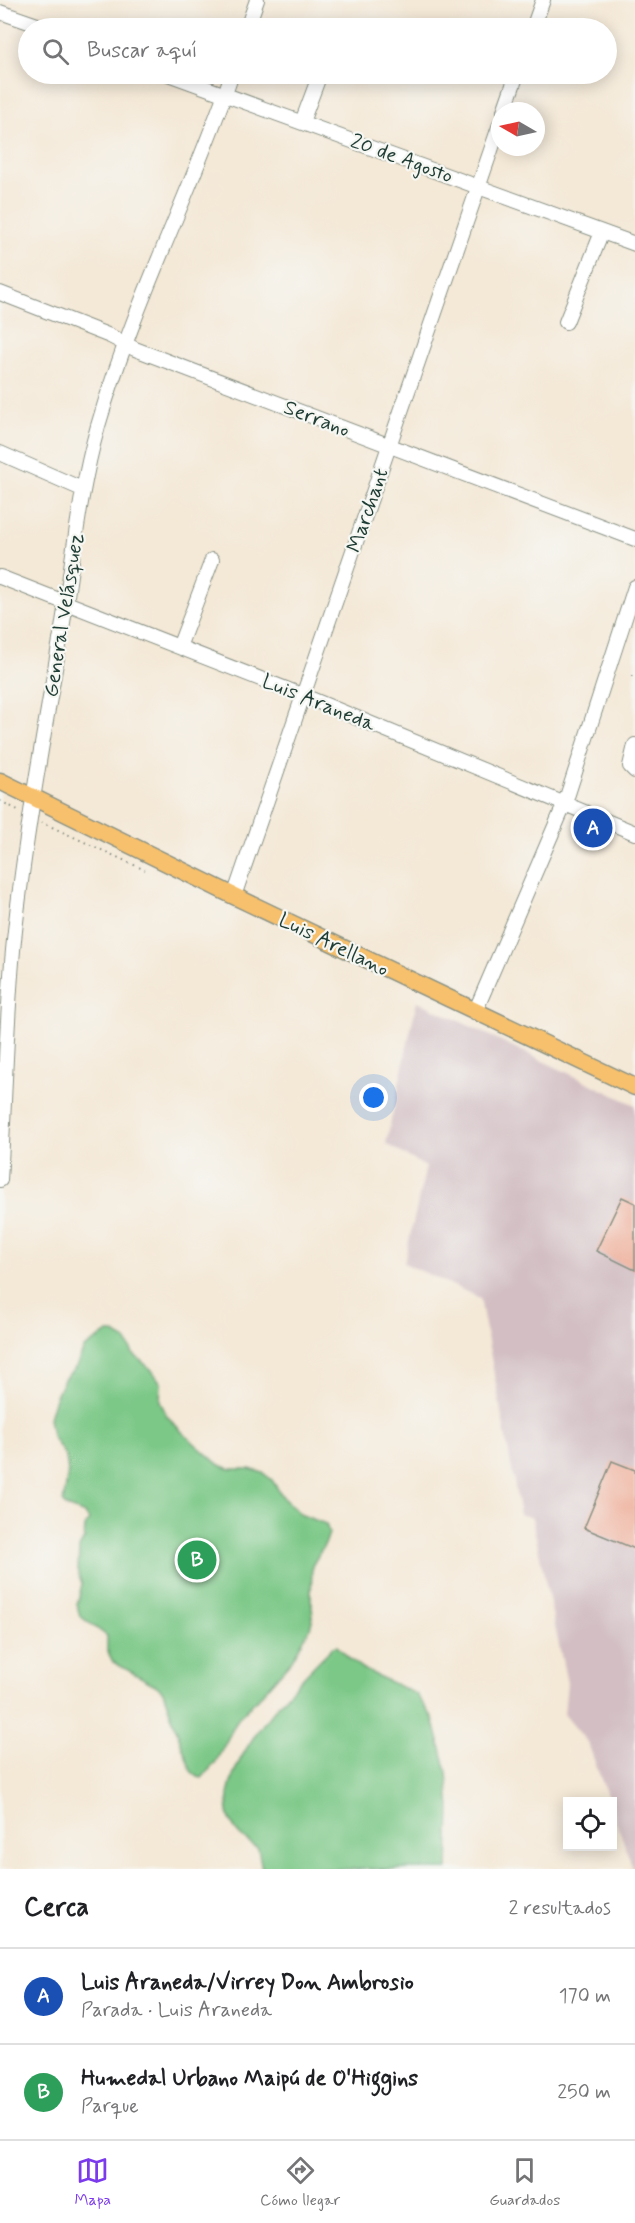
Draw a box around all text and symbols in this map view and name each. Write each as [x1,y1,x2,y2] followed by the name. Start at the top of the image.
[18,18,617,84] search box
[39,35,72,68] icon: search
[87,37,198,65] text: Buscar aquí
[491,102,545,156] north arrow
[347,127,457,190] street label: 20 de Agosto
[280,394,354,444] street label: Serrano
[340,464,396,556] street label: Marchant
[37,531,91,699] street label: General Velásquez
[258,668,380,739] street label: Luis Araneda
[574,806,612,850] pin: A
[274,906,393,984] street label: Luis Arellano
[359,1083,388,1112] your location
[178,1538,216,1582] pin: B
[563,1797,617,1851] map controls
[563,1797,617,1851] button: locate
[24,1891,89,1925] text: Cerca
[508,1895,611,1922] text: 2 resultados
[81,1969,414,1997] text: Luis Araneda/Virrey Don Ambrosio
[37,1983,50,2010] text: A
[559,1983,611,2010] text: 170 m
[81,1997,272,2024] text: Parada · Luis Araneda
[81,2065,418,2093] text: Humedal Urbano Maipú de O'Higgins
[37,2079,50,2106] text: B
[557,2079,611,2106] text: 250 m
[81,2093,139,2120] text: Parque
[75,2154,111,2211] tab: Mapa
[260,2154,340,2211] tab: Cómo llegar
[489,2154,560,2211] tab: Guardados

